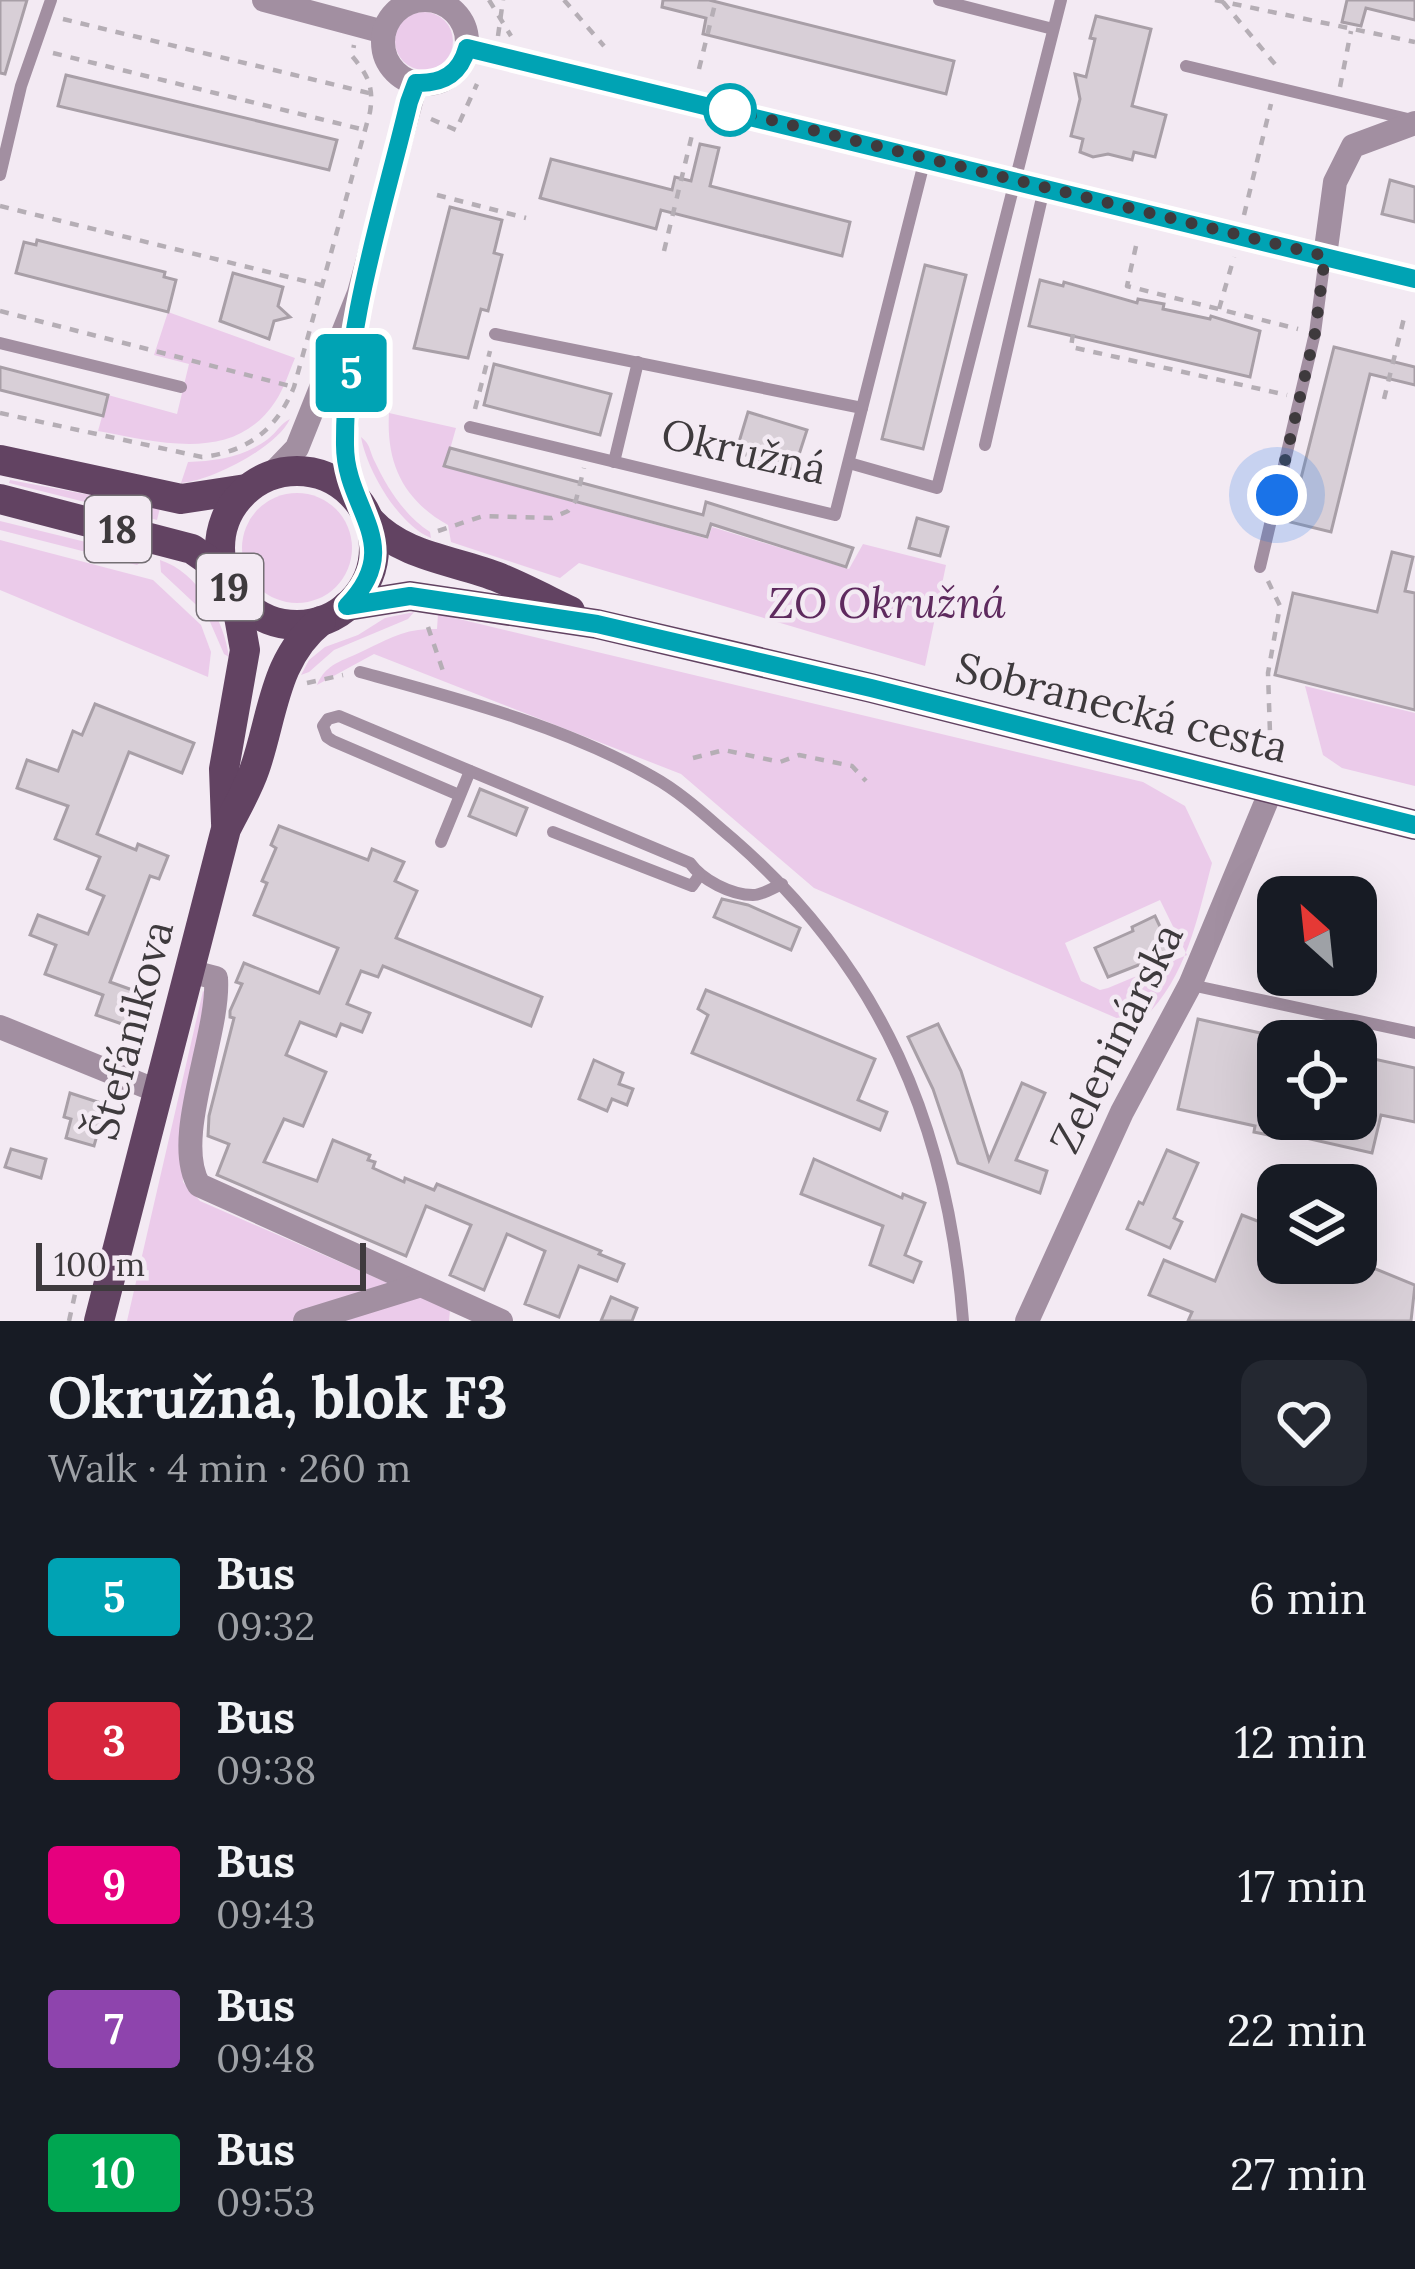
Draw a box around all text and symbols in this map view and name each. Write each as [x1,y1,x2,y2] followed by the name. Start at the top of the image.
[705,85,755,135] unlabelled marker
[312,334,390,412] line badge: 5
[340,346,362,400] text: 5
[656,406,832,496] street label: Okružná
[1247,465,1307,525] your location
[85,496,151,562] road number: 18
[197,554,263,620] road number: 19
[769,576,1006,630] park label: ZO Okružná
[950,640,1294,774] street label: Sobranecká cesta
[1257,876,1377,996] north arrow
[1257,876,1377,1284] map controls
[75,914,185,1146] street label: Štefánikova
[1037,914,1195,1162] street label: Zeleninárska
[1257,1020,1377,1140] button: locate
[1257,1164,1377,1284] button: layers
[36,1237,366,1290] scale bar
[54,1243,145,1285] text: 100 m
[1241,1360,1367,1486] button: heart
[48,1361,508,1434] text: Okružná, blok F3
[48,1443,411,1493] text: Walk · 4 min · 260 m
[216,1544,295,1601] text: Bus
[1249,1569,1367,1626] text: 6 min
[103,1570,125,1624] text: 5
[216,1601,315,1651] text: 09:32
[216,1688,295,1745] text: Bus
[1234,1713,1367,1770] text: 12 min
[102,1714,126,1768] text: 3
[216,1745,316,1795] text: 09:38
[216,1832,295,1889] text: Bus
[1238,1857,1367,1914] text: 17 min
[102,1858,126,1912] text: 9
[216,1889,315,1939] text: 09:43
[216,1976,295,2033] text: Bus
[1227,2001,1367,2058] text: 22 min
[104,2002,124,2056] text: 7
[216,2033,316,2083] text: 09:48
[216,2120,295,2177] text: Bus
[1230,2145,1367,2202] text: 27 min
[92,2146,136,2200] text: 10
[216,2177,316,2227] text: 09:53

